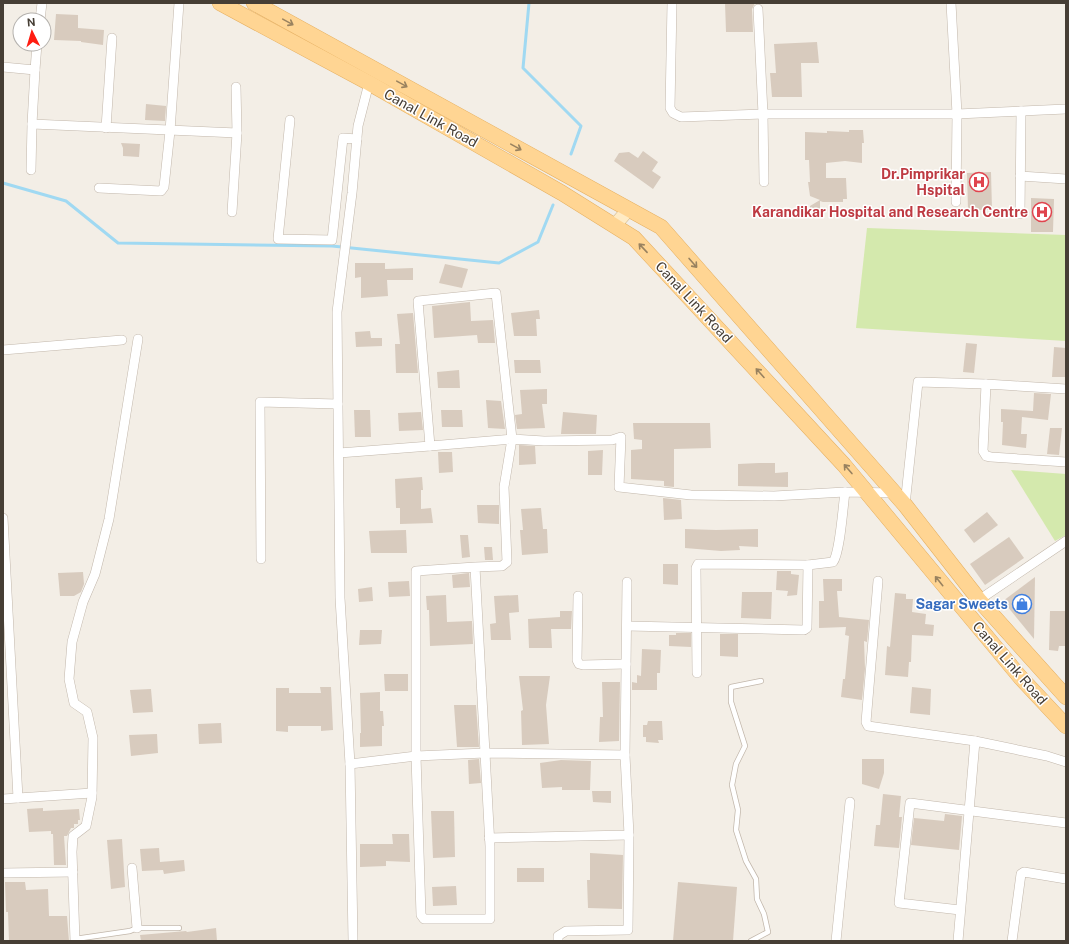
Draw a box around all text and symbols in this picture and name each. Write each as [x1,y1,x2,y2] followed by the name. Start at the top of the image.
[12,12,52,52] north arrow
[26,16,36,28] text: N
[282,18,294,26] one-way arrow
[396,81,408,89] one-way arrow
[381,86,481,150] street label: Canal Link Road
[510,144,522,152] one-way arrow
[881,166,965,198] place label: Dr.Pimprikar Hspital
[968,171,990,193] hospital icon: Dr.Pimprikar Hspital
[1031,201,1053,223] hospital icon: Karandikar Hospital and Research Centre
[752,204,1028,220] place label: Karandikar Hospital and Research Centre
[638,243,647,253] one-way arrow
[652,258,736,346] street label: Canal Link Road
[688,258,697,268] one-way arrow
[756,369,765,379] one-way arrow
[843,464,852,475] one-way arrow
[935,575,944,586] one-way arrow
[1011,593,1033,615] shop icon: Sagar Sweets
[915,596,1008,612] place label: Sagar Sweets
[970,618,1050,708] street label: Canal Link Road

